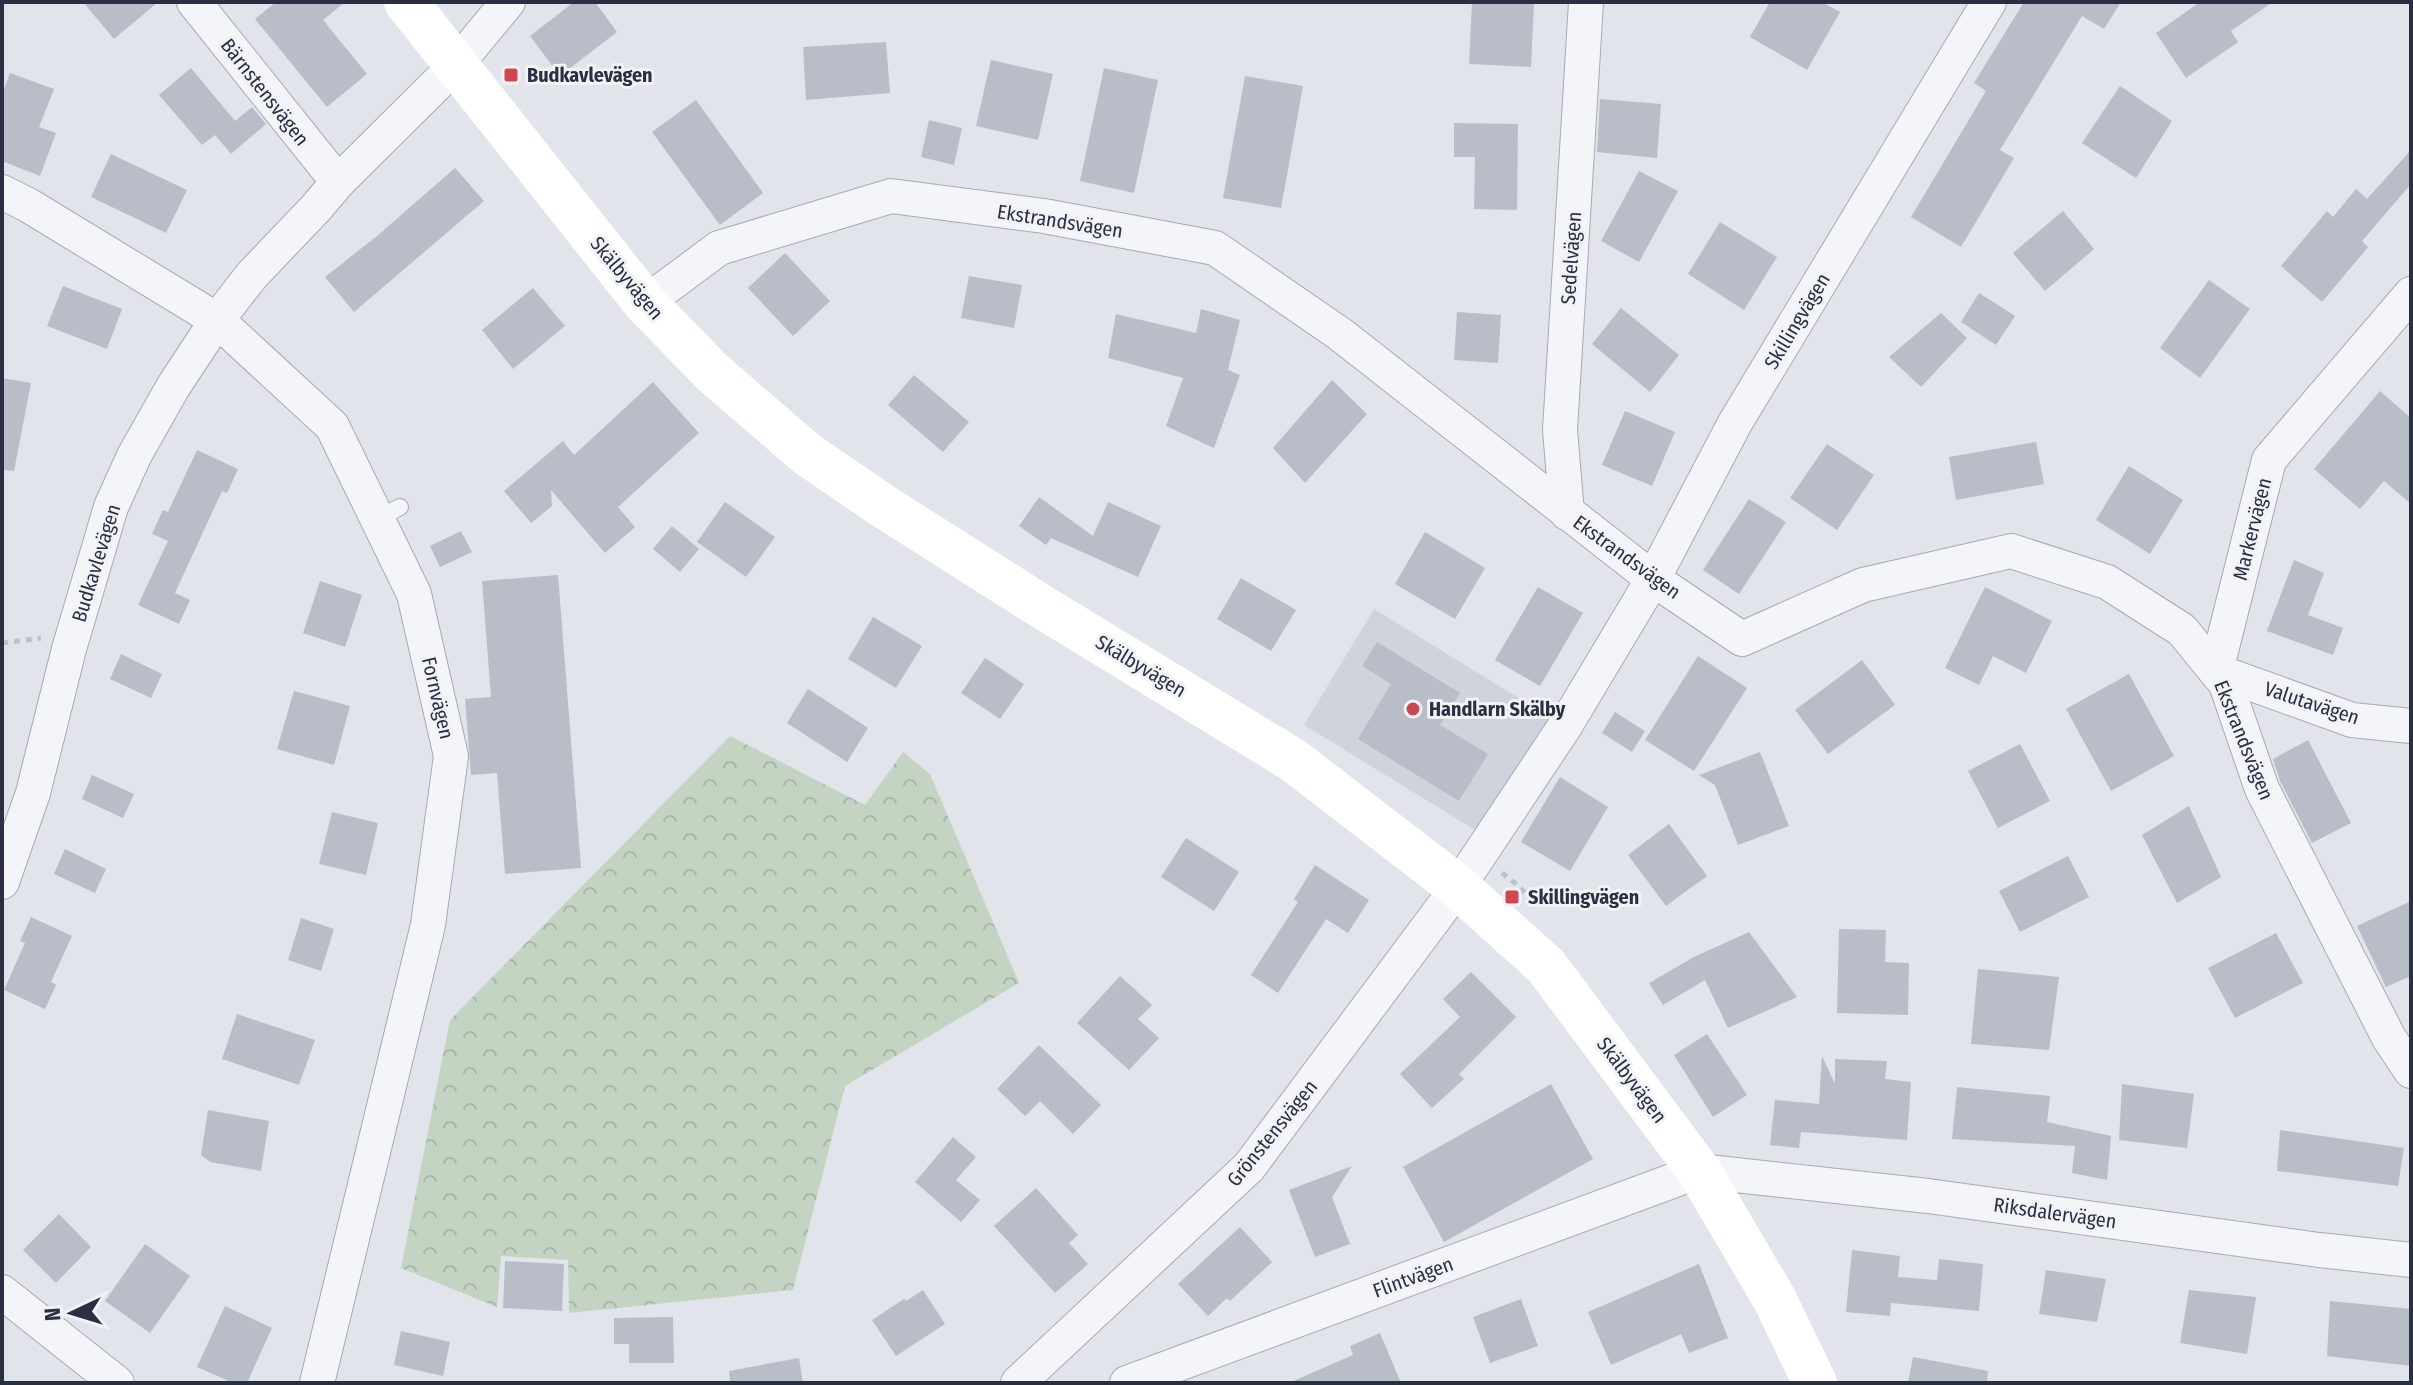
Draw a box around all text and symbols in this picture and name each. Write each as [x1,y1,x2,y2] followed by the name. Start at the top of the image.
[216,34,314,150] street label: Bärnstensvägen
[527,63,653,87] place label: Budkavlevägen
[502,66,520,84] marker: Budkavlevägen
[995,199,1125,243] street label: Ekstrandsvägen
[1556,211,1586,305] street label: Sedelvägen
[585,232,669,324] street label: Skälbyvägen
[1759,269,1835,373] street label: Skillingvägen
[2228,475,2276,583] street label: Markervägen
[67,501,125,625] street label: Budkavlevägen
[1569,510,1685,604] street label: Ekstrandsvägen
[1092,630,1190,702] street label: Skälbyvägen
[417,655,459,741] street label: Fornvägen
[2262,676,2362,730] street label: Valutavägen
[2209,677,2279,803] street label: Ekstrandsvägen
[1429,697,1566,721] place label: Handlarn Skälby
[1404,700,1422,718] marker: Handlarn Skälby
[1528,885,1639,909] place label: Skillingvägen
[1503,888,1521,906] marker: Skillingvägen
[1592,1032,1672,1128] street label: Skälbyvägen
[1222,1075,1322,1191] street label: Grönstensvägen
[1992,1193,2118,1233] street label: Riksdalervägen
[1370,1251,1456,1303] street label: Flintvägen
[32,1273,112,1353] north arrow
[39,1307,66,1322] text: N

